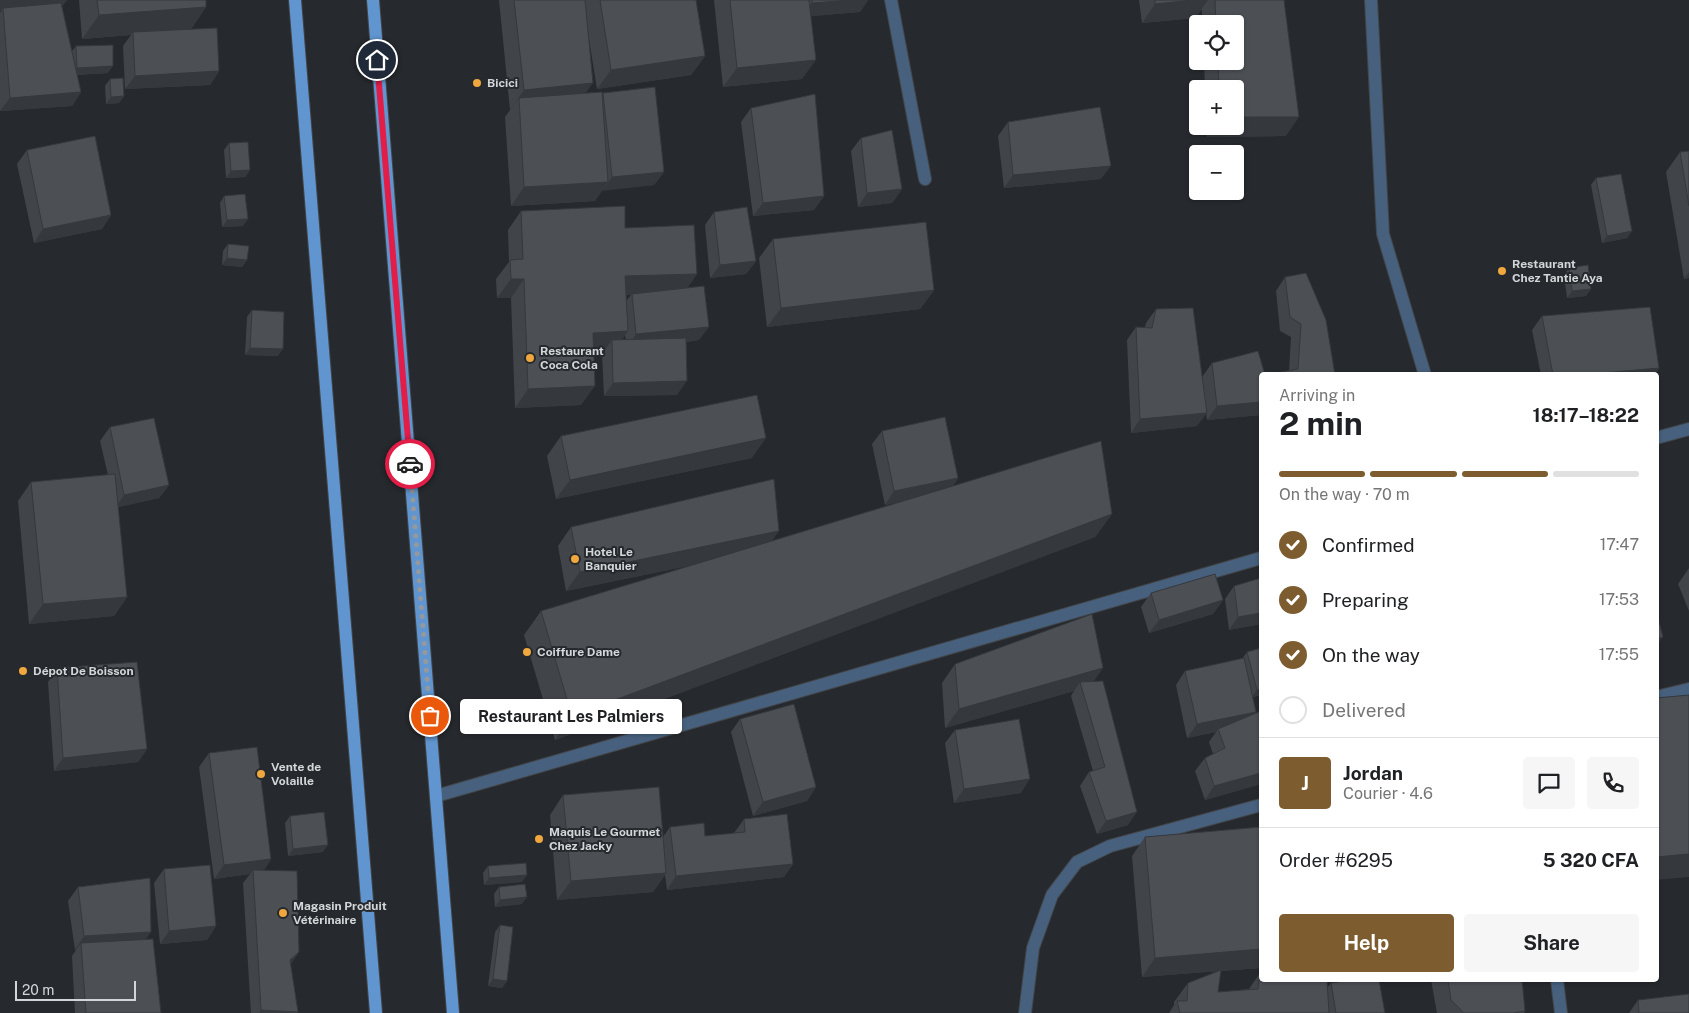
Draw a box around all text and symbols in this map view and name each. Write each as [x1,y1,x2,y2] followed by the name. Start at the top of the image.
[1189,15,1244,200] map controls
[1189,15,1244,70] button: locate
[356,39,398,81] pin
[363,46,391,74] icon: home
[487,76,518,90] place label: Bicici
[471,77,483,89] marker: Bicici
[1189,80,1244,135] button: +
[1189,145,1244,200] button: −
[1512,257,1603,285] place label: Restaurant Chez Tantie Aya
[1496,265,1508,277] marker: Restaurant Chez Tantie Aya
[540,344,604,372] place label: Restaurant Coca Cola
[524,352,536,364] marker: Restaurant Coca Cola
[1279,386,1355,405] text: Arriving in
[1533,404,1639,426] text: 18:17–18:22
[1279,405,1363,442] text: 2 min
[385,439,435,489] courier
[396,450,424,478] icon: car
[1279,485,1409,504] text: On the way · 70 m
[1279,531,1307,559] icon: check
[1322,534,1415,556] text: Confirmed
[1600,535,1639,554] text: 17:47
[585,545,637,573] place label: Hotel Le Banquier
[569,553,581,565] marker: Hotel Le Banquier
[1279,586,1307,614] icon: check
[1322,589,1409,611] text: Preparing
[1599,590,1639,609] text: 17:53
[1279,641,1307,669] icon: check
[1322,644,1420,666] text: On the way
[537,645,620,659] place label: Coiffure Dame
[1599,645,1639,664] text: 17:55
[521,646,533,658] marker: Coiffure Dame
[33,664,134,678] place label: Dépot De Boisson
[17,665,29,677] marker: Dépot De Boisson
[409,695,451,737] pin
[460,698,682,734] callout: Restaurant Les Palmiers
[1322,699,1406,721] text: Delivered
[416,702,444,730] icon: bag
[478,707,664,726] text: Restaurant Les Palmiers
[1523,757,1575,809] button: chat
[1587,757,1639,809] button: phone
[271,760,321,788] place label: Vente de Volaille
[1343,762,1403,784] text: Jordan
[255,768,267,780] marker: Vente de Volaille
[1301,772,1309,794] text: J
[1343,784,1433,803] text: Courier · 4.6
[549,825,660,853] place label: Maquis Le Gourmet Chez Jacky
[533,833,545,845] marker: Maquis Le Gourmet Chez Jacky
[1279,849,1393,871] text: Order #6295
[1543,849,1639,871] text: 5 320 CFA
[293,899,387,927] place label: Magasin Produit Vétérinaire
[277,907,289,919] marker: Magasin Produit Vétérinaire
[1279,914,1454,972] button: Help
[1464,914,1639,972] button: Share
[15,978,136,1001] scale bar
[22,982,54,998] text: 20 m

